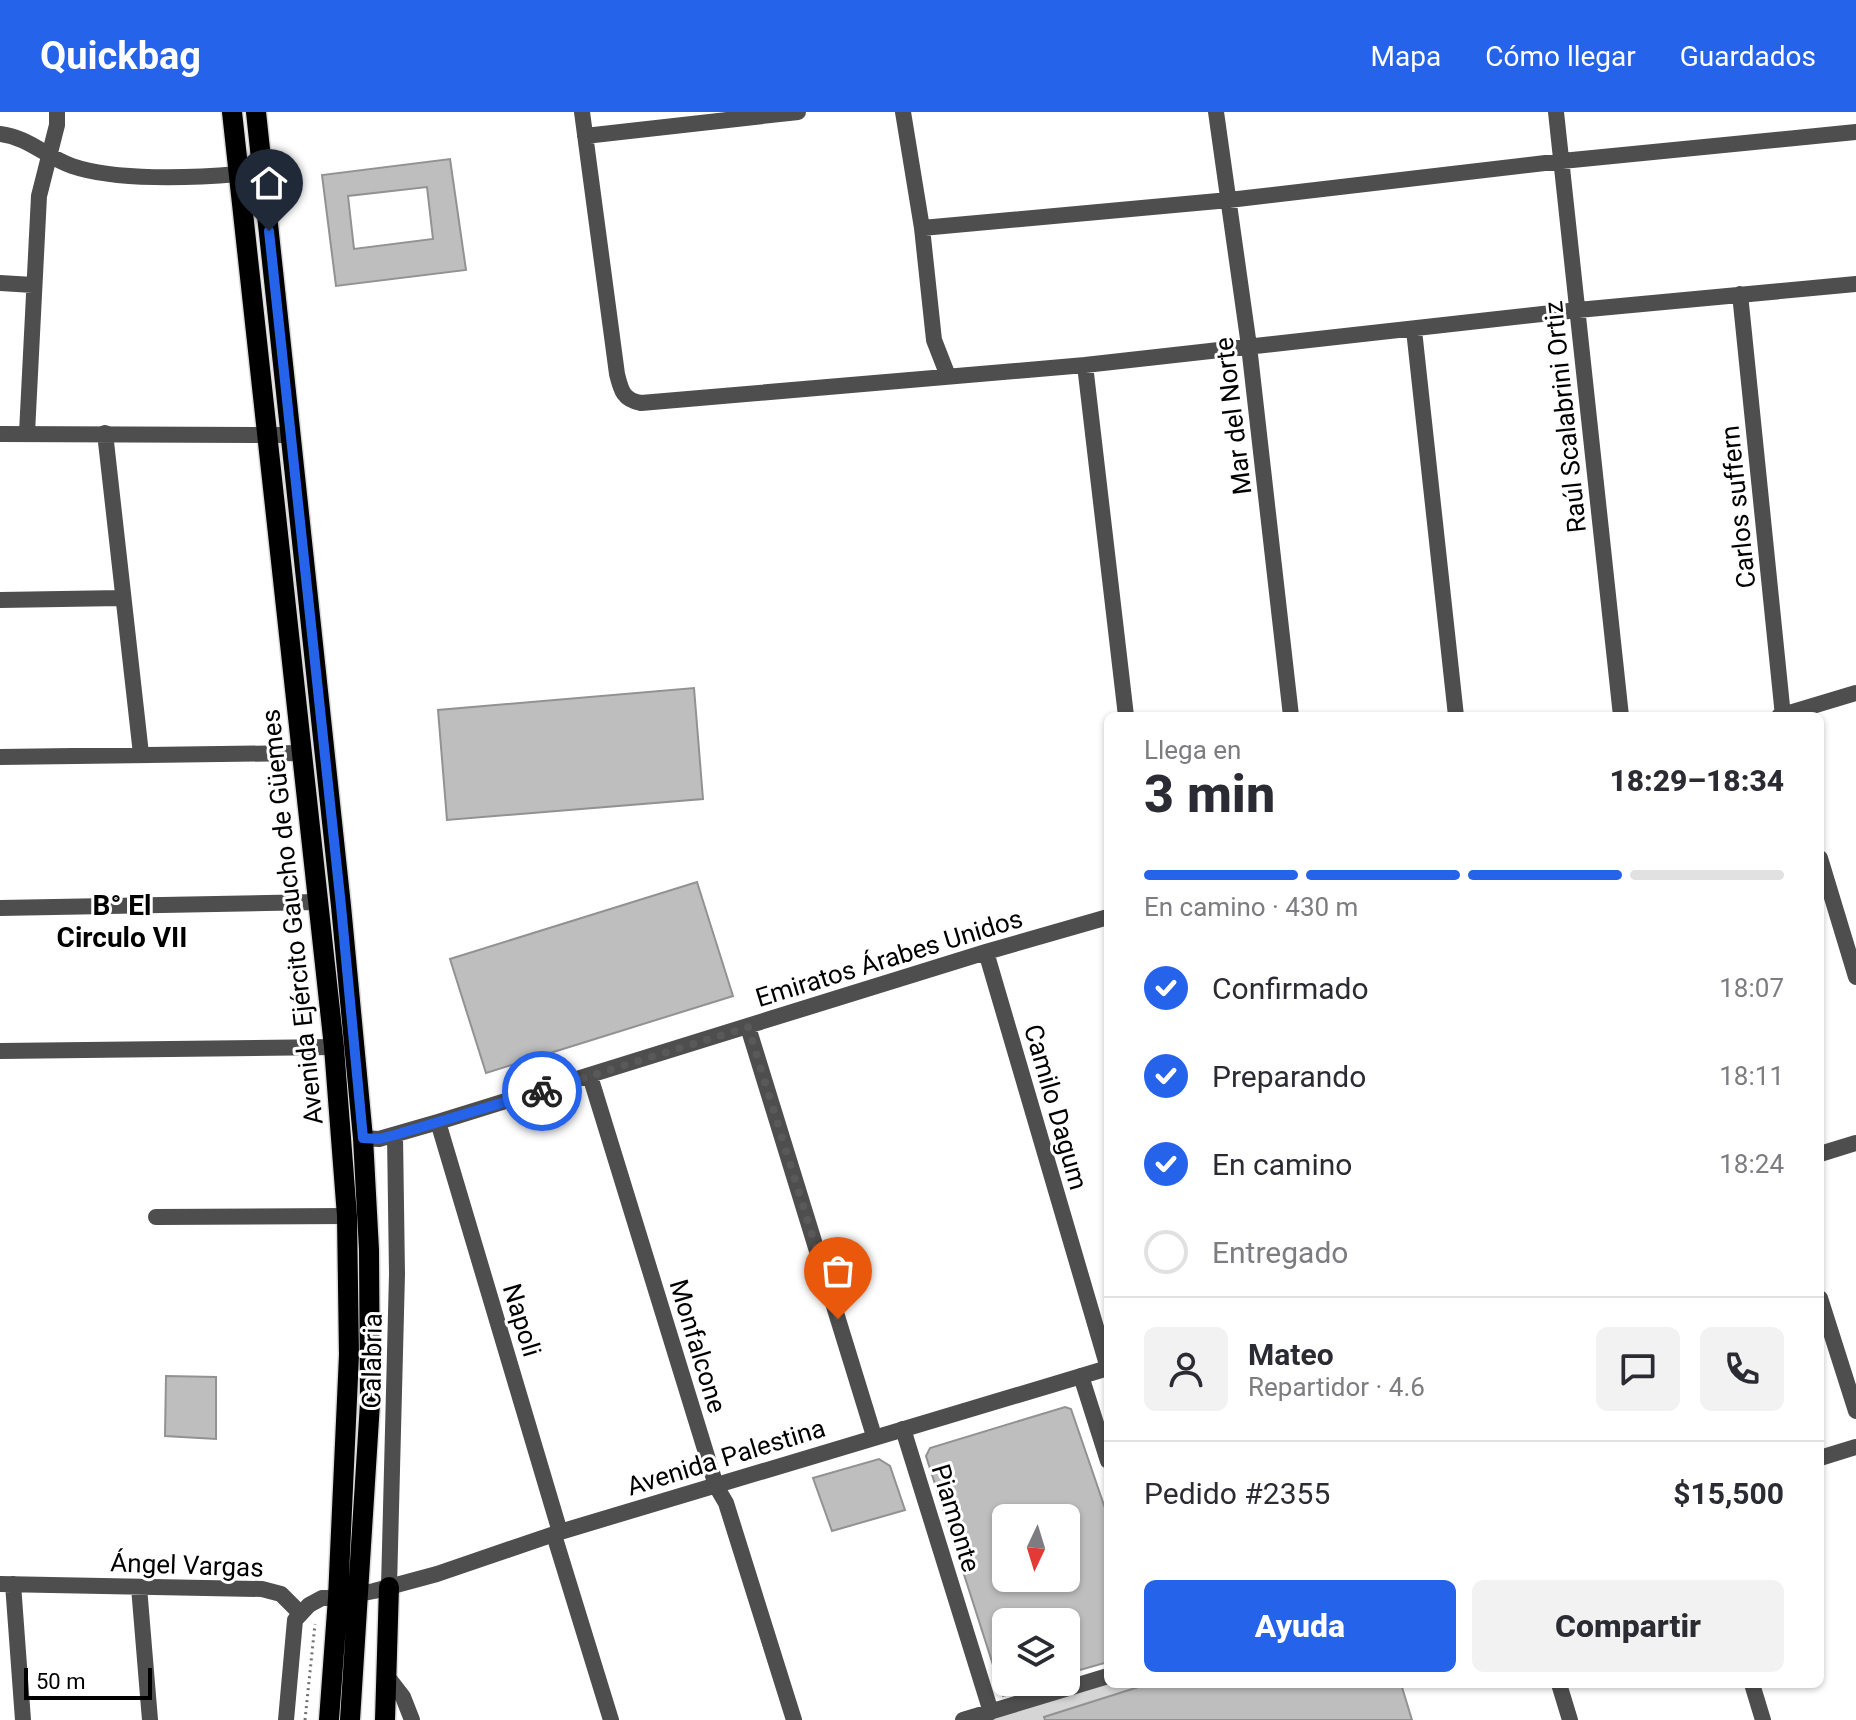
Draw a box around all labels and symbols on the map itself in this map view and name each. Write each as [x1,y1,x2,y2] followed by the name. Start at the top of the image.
[235,149,303,231] pin
[1538,300,1592,534] street label: Raúl Scalabrini Ortiz
[1208,336,1258,496] street label: Mar del Norte
[1715,424,1761,590] street label: Carlos suffern
[255,708,329,1126] street label: Avenida Ejército Gaucho de Güemes
[57,889,187,954] district label: B° El Circulo VII
[752,903,1026,1013] street label: Emiratos Árabes Unidos
[1018,1021,1094,1193] street label: Camilo Dagum
[502,1051,582,1131] courier
[804,1237,872,1319] pin
[663,1276,733,1416] street label: Monfalcone
[497,1280,547,1360] street label: Napoli
[356,1313,388,1409] street label: Calabria
[623,1413,829,1501] street label: Avenida Palestina
[925,1460,987,1576] street label: Piamonte
[992,1504,1080,1592] north arrow
[110,1547,264,1583] street label: Ángel Vargas
[24,1664,152,1700] scale bar

